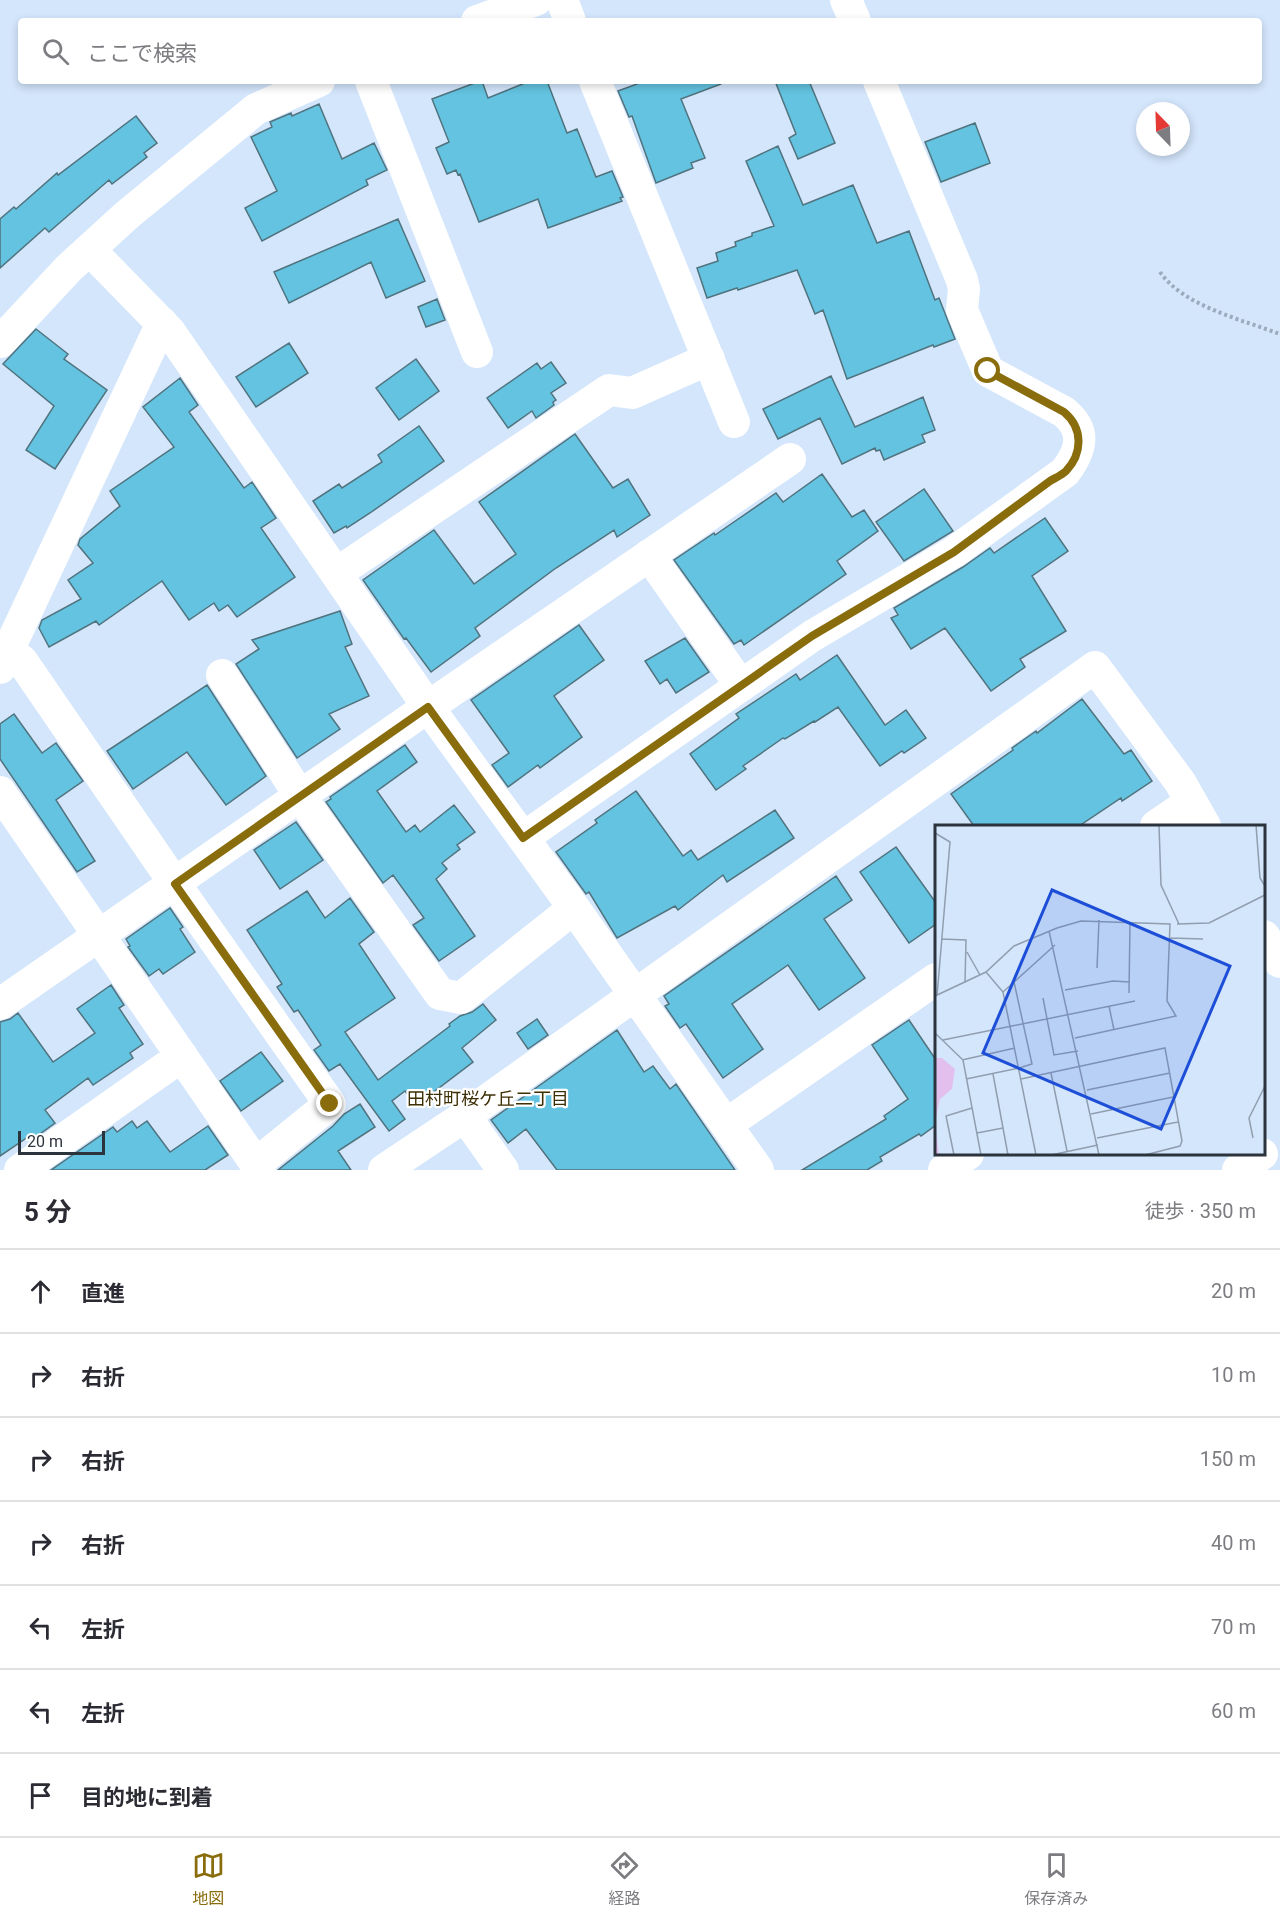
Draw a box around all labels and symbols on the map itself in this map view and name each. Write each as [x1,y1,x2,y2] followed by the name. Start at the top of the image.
[1136,102,1190,156] north arrow
[974,357,1000,383] route start
[935,825,1265,1155] inset map
[407,1088,569,1109] district label: 田村町桜ケ丘二丁目
[316,1090,342,1116] route end
[18,1128,105,1156] scale bar

